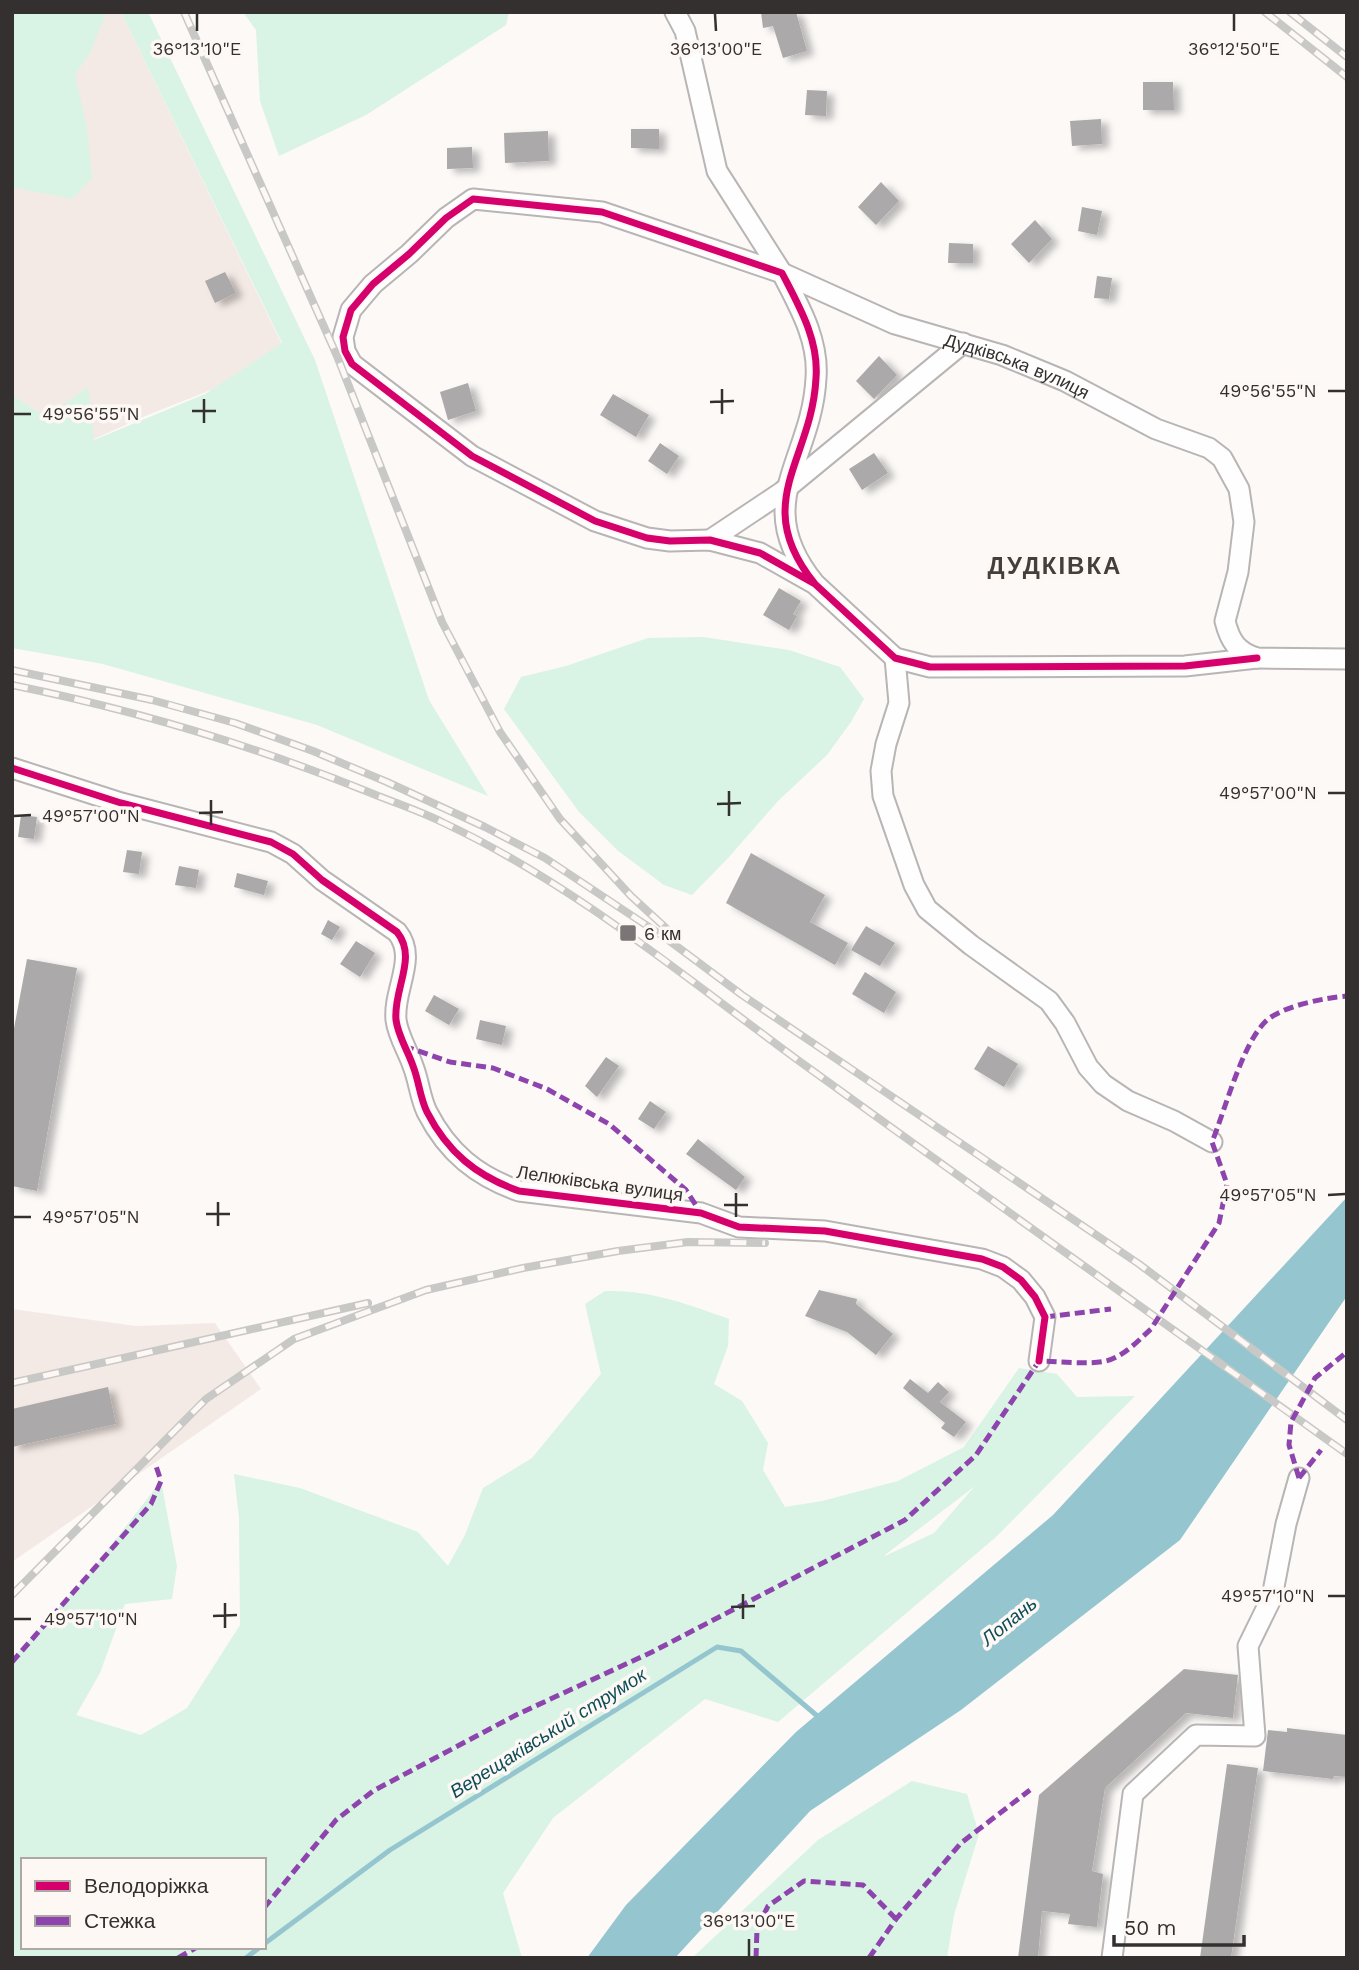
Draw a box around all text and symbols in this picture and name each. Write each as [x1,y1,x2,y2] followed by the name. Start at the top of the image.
[153,38,241,59] text: 36°13'10"E
[670,38,762,59] text: 36°13'00"E
[1188,38,1280,59] text: 36°12'50"E
[942,328,1093,403] street label: Дудківська вулиця
[1219,380,1317,401] text: 49°56'55"N
[42,403,140,424] text: 49°56'55"N
[988,552,1122,580] district label: ДУДКІВКА
[1219,782,1317,803] text: 49°57'00"N
[42,805,140,826] text: 49°57'00"N
[618,923,638,943] marker: 6 км
[644,923,681,944] place label: 6 км
[516,1161,684,1205] street label: Лелюківська вулиця
[1219,1184,1317,1205] text: 49°57'05"N
[42,1206,140,1227] text: 49°57'05"N
[1221,1585,1315,1606] text: 49°57'10"N
[975,1592,1042,1652] water label: Лопань
[44,1608,138,1629] text: 49°57'10"N
[446,1663,651,1803] water label: Верещаківський струмок
[21,1858,266,1949] legend
[84,1873,209,1898] text: Велодоріжка
[1114,1904,1244,1948] scale bar
[84,1908,156,1933] text: Стежка
[703,1910,795,1931] text: 36°13'00"E
[1124,1915,1176,1940] text: 50 m

